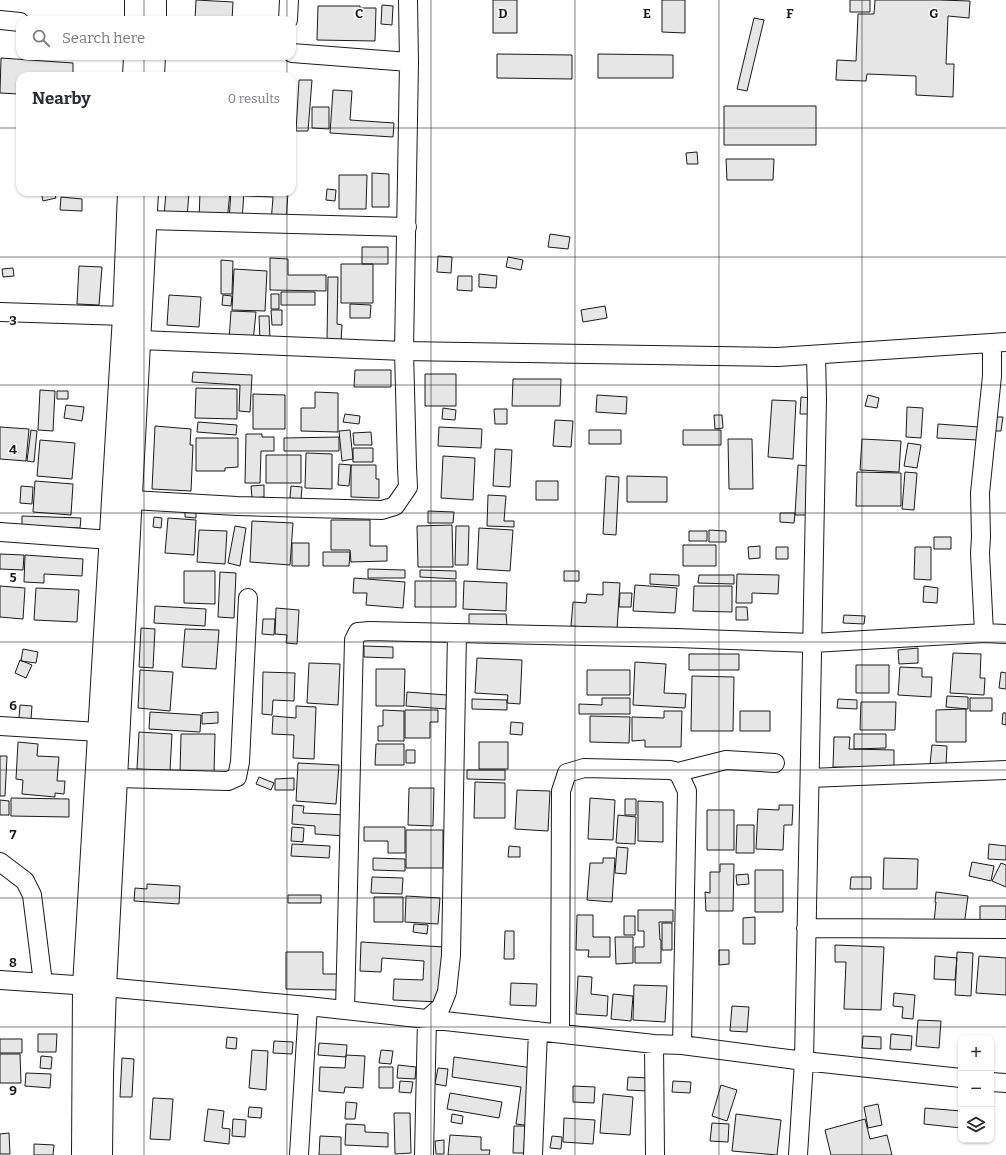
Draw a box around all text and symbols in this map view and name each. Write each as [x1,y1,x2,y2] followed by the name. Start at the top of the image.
[355,6,363,21] text: C
[498,6,508,21] text: D
[643,6,651,21] text: E
[786,6,794,21] text: F
[929,6,939,21] text: G
[16,16,296,60] search box
[30,27,52,49] icon: search
[62,29,145,47] text: Search here
[32,88,91,109] text: Nearby
[228,91,280,106] text: 0 results
[9,313,17,328] text: 3
[9,442,17,457] text: 4
[9,570,17,585] text: 5
[9,698,17,713] text: 6
[10,827,17,842] text: 7
[9,955,17,970] text: 8
[958,1035,994,1143] map controls
[958,1035,994,1071] button: +
[958,1071,994,1107] button: −
[9,1083,17,1098] text: 9
[958,1107,994,1143] button: layers

